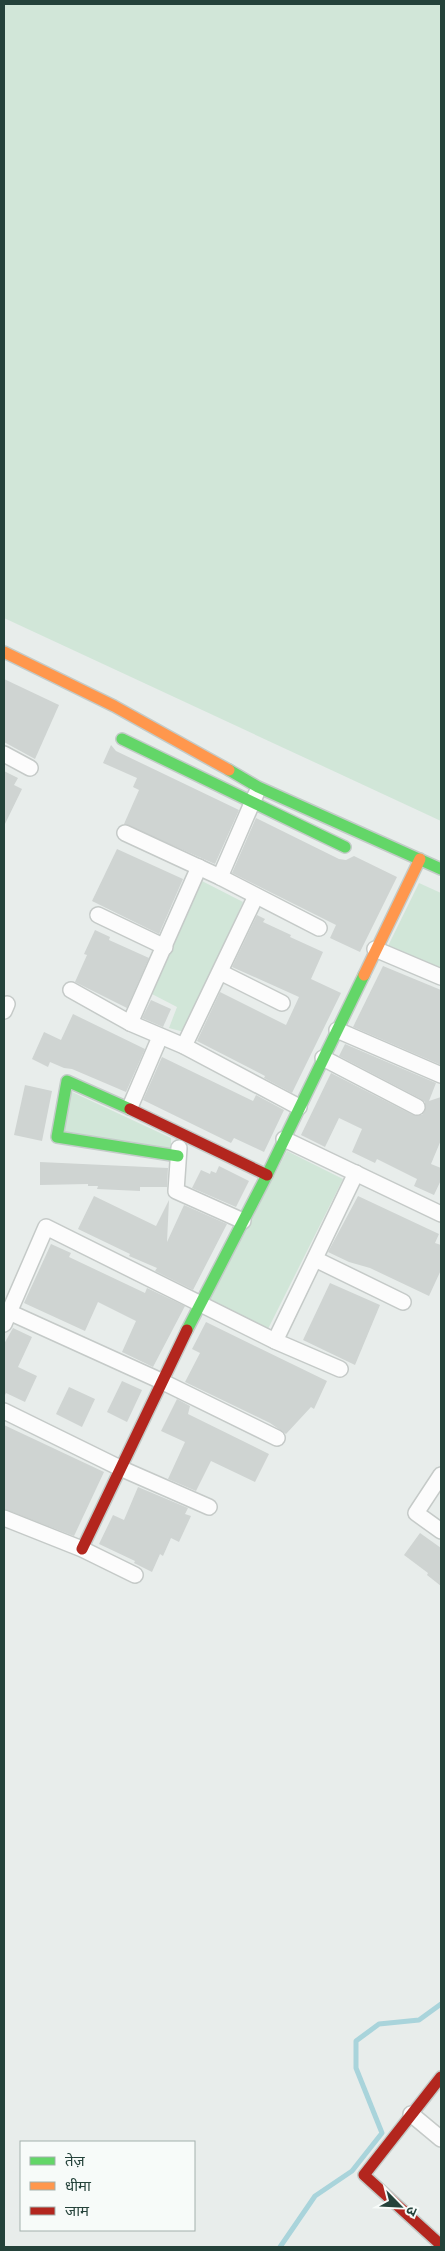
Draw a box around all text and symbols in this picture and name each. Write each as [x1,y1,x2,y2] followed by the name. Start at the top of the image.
[20,2141,195,2231] legend
[65,2151,86,2169] text: तेज़
[65,2176,92,2194] text: धीमा
[375,2181,425,2231] north arrow
[65,2201,90,2219] text: जाम
[403,2204,422,2219] text: उ

